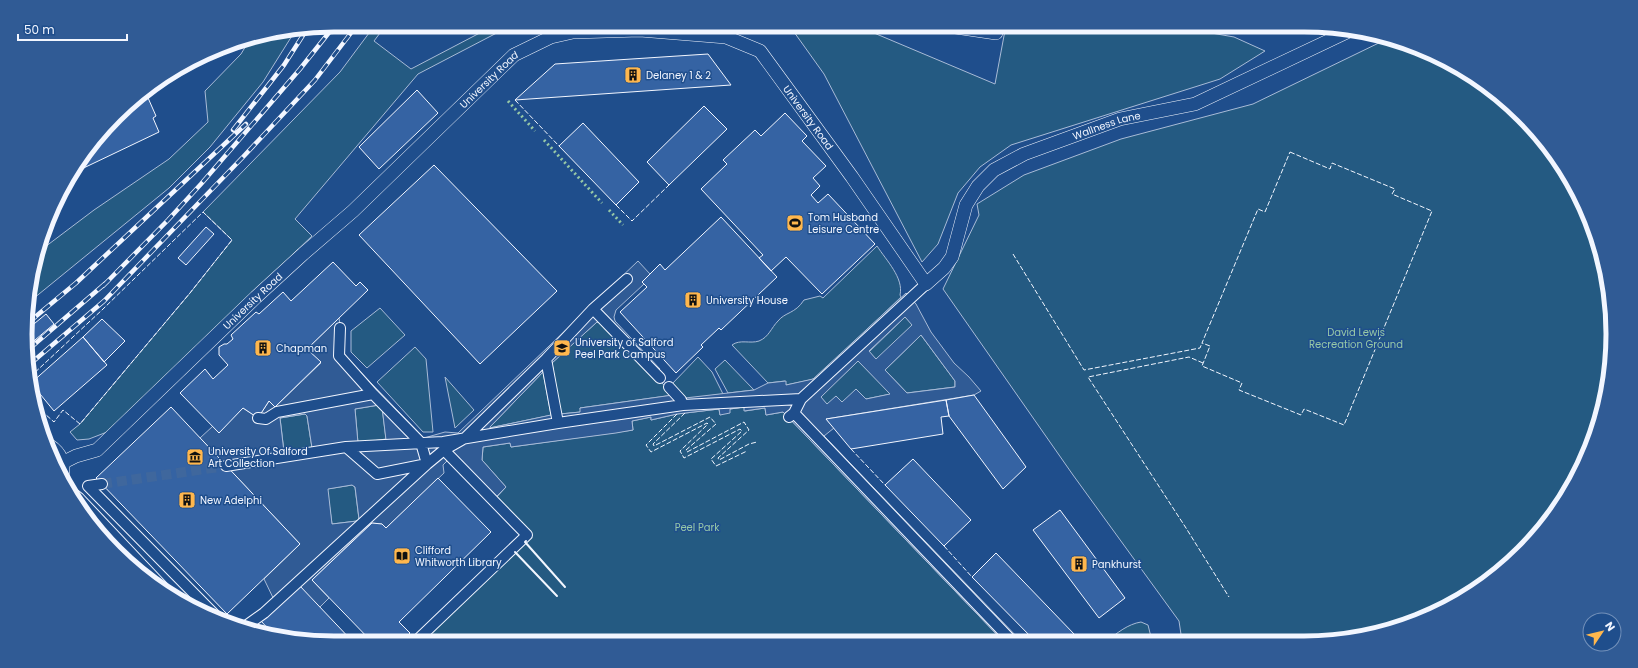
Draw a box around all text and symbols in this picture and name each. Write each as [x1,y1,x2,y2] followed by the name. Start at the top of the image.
[18,16,127,42] scale bar
[24,21,55,38] text: 50 m
[456,47,521,112] street label: University Road
[623,65,643,85] building icon: Delaney 1 & 2
[646,68,711,83] place label: Delaney 1 & 2
[779,82,837,153] street label: University Road
[1070,108,1142,144] street label: Wallness Lane
[808,210,879,237] place label: Tom Husband Leisure Centre
[785,213,805,233] sports icon: Tom Husband Leisure Centre
[220,269,286,333] street label: University Road
[683,290,703,310] building icon: University House
[706,293,788,308] place label: University House
[1309,325,1403,352] park label: David Lewis Recreation Ground
[575,335,673,362] place label: University of Salford Peel Park Campus
[253,338,273,358] building icon: Chapman
[552,338,572,358] school or university icon: University of Salford Peel Park Campus
[276,341,327,356] place label: Chapman
[208,444,308,471] place label: University Of Salford Art Collection
[185,447,205,467] museum icon: University Of Salford Art Collection
[177,490,197,510] building icon: New Adelphi
[200,493,262,508] place label: New Adelphi
[675,520,720,535] park label: Peel Park
[415,543,502,570] place label: Clifford Whitworth Library
[392,546,412,566] library icon: Clifford Whitworth Library
[1069,554,1089,574] building icon: Pankhurst
[1092,557,1142,572] place label: Pankhurst
[1582,612,1622,652] north arrow
[1601,618,1619,634] text: N

